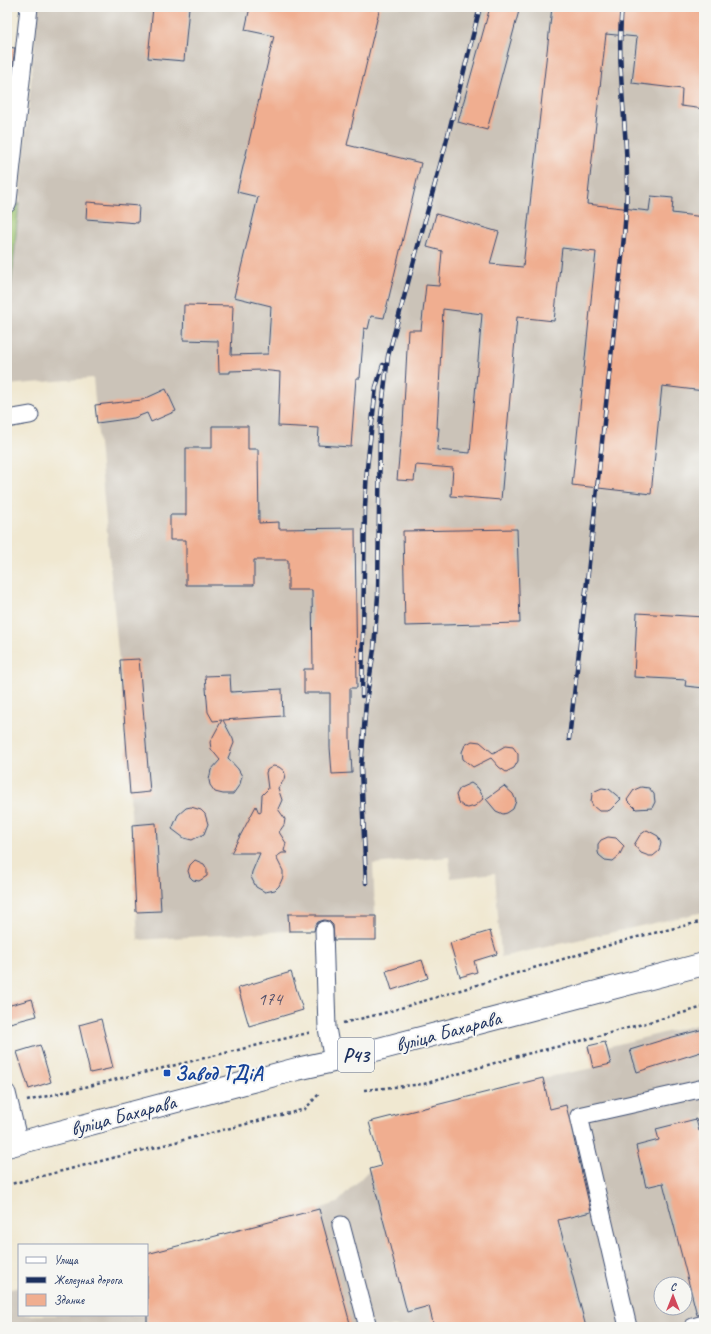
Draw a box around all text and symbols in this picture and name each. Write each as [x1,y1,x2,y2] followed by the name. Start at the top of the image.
[258,988,284,1010] house number: 174
[393,1005,505,1058] street label: вуліца Бахарава
[338,1038,374,1072] road number: Р43
[175,1061,264,1086] place label: Завод ТДіА
[162,1068,172,1078] marker: Завод ТДіА
[68,1089,180,1142] street label: вуліца Бахарава
[18,1244,148,1316] legend
[54,1252,79,1268] text: Улица
[54,1272,123,1288] text: Железная дорога
[653,1276,693,1316] north arrow
[670,1279,677,1293] text: С
[54,1292,85,1308] text: Здание

